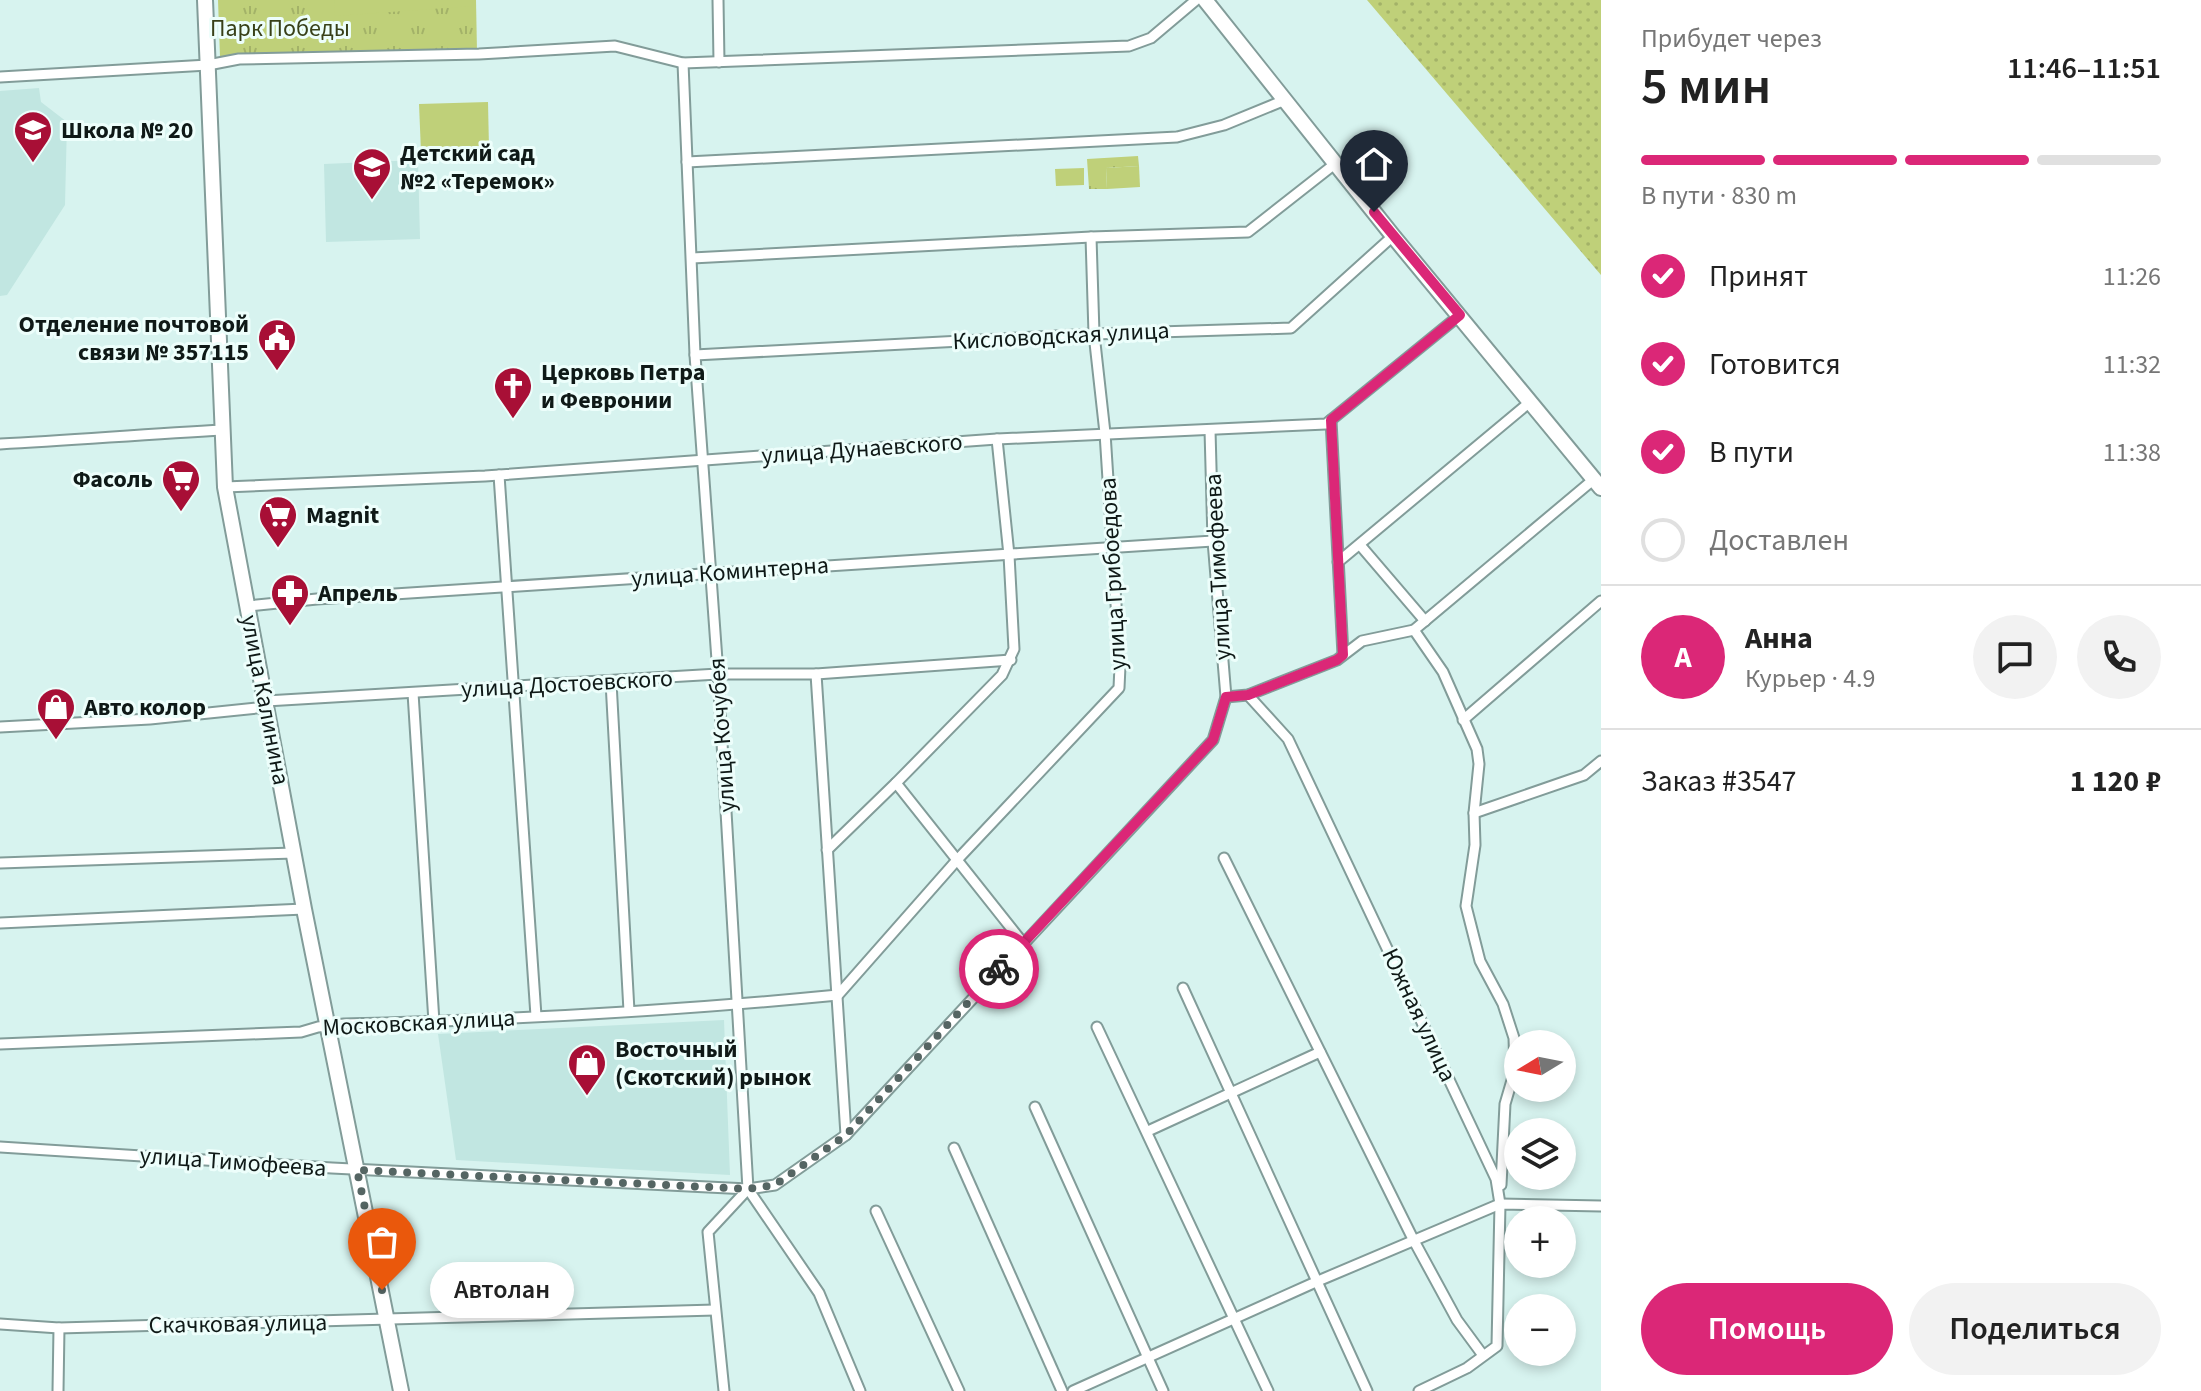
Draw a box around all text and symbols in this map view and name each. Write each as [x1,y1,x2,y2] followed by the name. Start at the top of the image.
[210,11,350,46] park label: Парк Победы
[1641,20,1822,57] text: Прибудет через
[2007,47,2161,90] text: 11:46–11:51
[1641,50,1771,124] text: 5 мин
[12,109,54,164] school or university icon: Школа № 20
[61,113,193,148] place label: Школа № 20
[1340,130,1408,212] pin
[400,136,555,199] place label: Детский сад №2 «Теремок»
[1352,142,1396,186] icon: home
[351,146,393,201] school or university icon: Детский сад №2 «Теремок»
[1641,177,1797,214] text: В пути · 830 m
[1641,254,1685,298] icon: check
[1709,255,1808,298] text: Принят
[2103,258,2161,295] text: 11:26
[19,307,249,370] place label: Отделение почтовой связи № 357115
[952,313,1170,359] street label: Кисловодская улица
[256,317,298,372] public building icon: Отделение почтовой связи № 357115
[1641,342,1685,386] icon: check
[1709,343,1841,386] text: Готовится
[2103,346,2161,383] text: 11:32
[541,355,705,418] place label: Церковь Петра и Февронии
[492,365,534,420] church icon: Церковь Петра и Февронии
[760,425,964,473] street label: улица Дунаевского
[1641,430,1685,474] icon: check
[1709,431,1794,474] text: В пути
[2103,434,2161,471] text: 11:38
[160,458,202,513] supermarket icon: Фасоль
[72,462,153,497] place label: Фасоль
[1196,473,1240,661] street label: улица Тимофеева
[1090,477,1136,671] street label: улица Грибоедова
[257,494,299,549] supermarket icon: Magnit
[306,498,379,533] place label: Magnit
[1709,519,1849,562] text: Доставлен
[630,548,830,596] street label: улица Коминтерна
[269,572,311,627] pharmacy icon: Апрель
[317,576,398,611] place label: Апрель
[231,612,299,788] street label: улица Калинина
[1973,615,2057,699] button: chat
[2077,615,2161,699] button: phone
[1745,617,1813,660] text: Анна
[1674,636,1692,679] text: А
[699,656,745,814] street label: улица Кочубея
[1745,660,1875,697] text: Курьер · 4.9
[460,661,674,707] street label: улица Достоевского
[35,686,77,741] shop icon: Авто колор
[83,690,206,725] place label: Авто колор
[1641,760,1797,803] text: Заказ #3547
[2070,760,2161,803] text: 1 120 ₽
[959,929,1039,1009] courier
[1373,942,1465,1088] street label: Южная улица
[977,947,1021,991] icon: bike
[322,1000,516,1046] street label: Московская улица
[1504,1030,1576,1102] north arrow
[1504,1030,1576,1366] map controls
[615,1032,812,1095] place label: Восточный (Скотский) рынок
[566,1042,608,1097] shop icon: Восточный (Скотский) рынок
[1504,1118,1576,1190] button: layers
[139,1138,327,1186] street label: улица Тимофеева
[1504,1206,1576,1278] button: +
[348,1208,416,1290] pin
[360,1220,404,1264] icon: bag
[430,1262,574,1318] callout: Автолан
[454,1271,550,1308] text: Автолан
[1641,1283,1893,1375] button: Помощь
[1909,1283,2161,1375] button: Поделиться
[1504,1294,1576,1366] button: −
[148,1305,328,1343] street label: Скачковая улица

